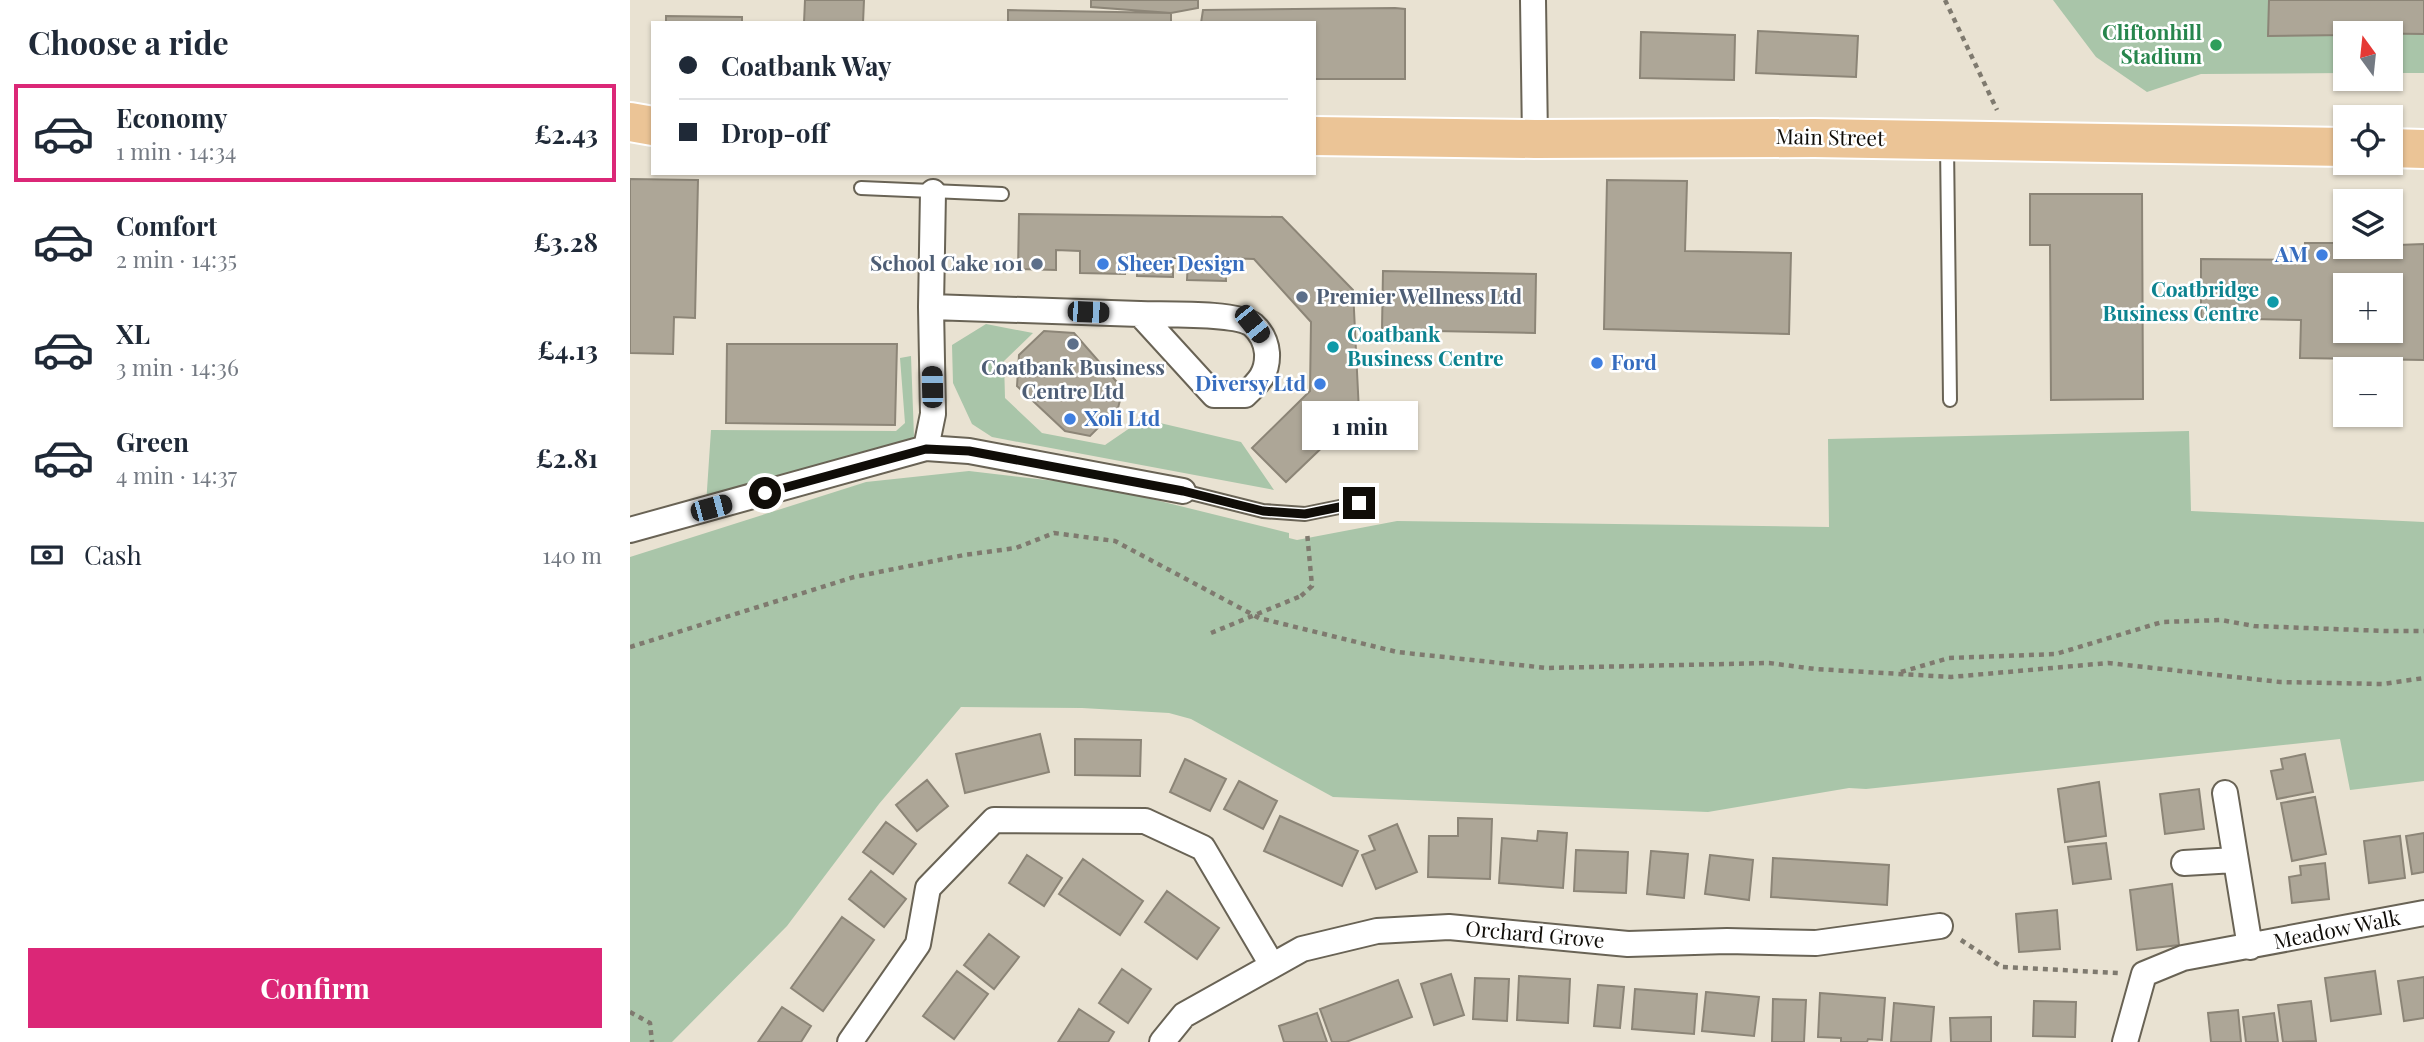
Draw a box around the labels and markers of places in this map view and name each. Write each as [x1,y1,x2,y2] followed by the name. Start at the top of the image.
[2102,17,2202,69] place label: Cliftonhill Stadium
[2208,37,2224,53] marker: Cliftonhill Stadium
[2274,239,2308,267] place label: AM
[2314,247,2330,263] marker: AM
[870,248,1023,276] place label: School Cake 101
[1117,248,1245,276] place label: Sheer Design
[1029,256,1045,272] marker: School Cake 101
[1095,256,1111,272] marker: Sheer Design
[2102,274,2259,326] place label: Coatbridge Business Centre
[1316,281,1522,309] place label: Premier Wellness Ltd
[1294,289,1310,305] marker: Premier Wellness Ltd
[2265,294,2281,310] marker: Coatbridge Business Centre
[1347,319,1504,371] place label: Coatbank Business Centre
[1065,336,1081,352] marker: Coatbank Business Centre Ltd
[1325,339,1341,355] marker: Coatbank Business Centre
[1611,347,1657,375] place label: Ford
[981,352,1165,404] place label: Coatbank Business Centre Ltd
[1589,355,1605,371] marker: Ford
[1195,368,1306,396] place label: Diversy Ltd
[1312,376,1328,392] marker: Diversy Ltd
[1084,403,1161,431] place label: Xoli Ltd
[1062,411,1078,427] marker: Xoli Ltd

